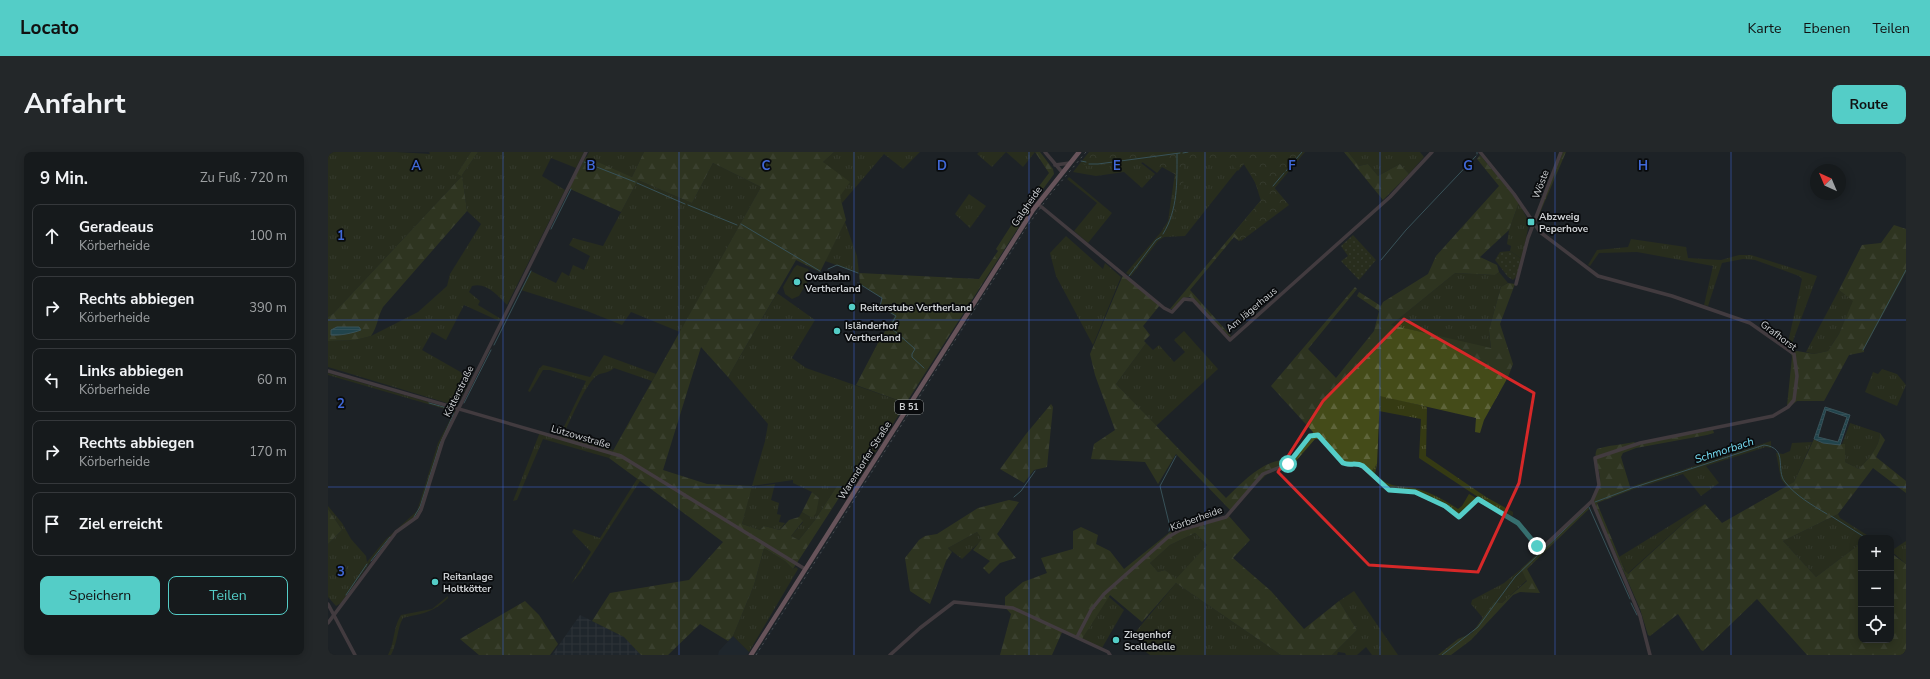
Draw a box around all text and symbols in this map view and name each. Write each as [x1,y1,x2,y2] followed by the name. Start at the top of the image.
[20,15,79,41] text: Locato
[1748,19,1781,38] text: Karte
[1803,19,1850,38] text: Ebenen
[1872,19,1910,38] text: Teilen
[24,85,125,123] text: Anfahrt
[1832,85,1906,124] button: Route
[411,157,421,175] text: A
[587,157,596,175] text: B
[762,157,771,175] text: C
[937,157,947,175] text: D
[1113,157,1121,175] text: E
[1288,157,1296,175] text: F
[1463,157,1473,175] text: G
[1638,157,1648,175] text: H
[1810,164,1846,200] north arrow
[40,167,88,190] text: 9 Min.
[1529,168,1553,201] street label: Wöste
[200,169,288,187] text: Zu Fuß · 720 m
[1008,184,1045,229] street label: Galgheide
[1539,210,1589,236] place label: Abzweig Peperhove
[79,217,154,237] text: Geradeaus
[1526,217,1536,227] marker: Abzweig Peperhove
[41,225,63,247] icon: ahead
[249,227,287,245] text: 100 m
[337,227,345,245] text: 1
[79,237,150,255] text: Körberheide
[804,270,861,296] place label: Ovalbahn Vertherland
[792,277,802,287] marker: Ovalbahn Vertherland
[1223,284,1280,335] street label: Am Jägerhaus
[79,289,194,309] text: Rechts abbiegen
[41,297,63,319] icon: right
[249,299,287,317] text: 390 m
[860,301,972,315] place label: Reiterstube Vertherland
[847,302,857,312] marker: Reiterstube Vertherland
[79,309,150,327] text: Körberheide
[1757,317,1800,354] street label: Grafhorst
[844,319,901,345] place label: Isländerhof Vertherland
[832,326,842,336] marker: Isländerhof Vertherland
[79,361,183,381] text: Links abbiegen
[440,363,477,420] street label: Kötterstraße
[41,369,63,391] icon: left
[257,371,287,389] text: 60 m
[79,381,150,399] text: Körberheide
[337,395,345,413] text: 2
[895,400,923,414] road number: B 51
[835,419,895,502] street label: Warendorfer Straße
[549,422,612,452] street label: Lützowstraße
[79,433,194,453] text: Rechts abbiegen
[1693,434,1756,467] water label: Schmorbach
[41,441,63,463] icon: right
[249,443,287,461] text: 170 m
[79,453,150,471] text: Körberheide
[1279,455,1297,473] route start
[1168,503,1224,535] street label: Körberheide
[41,513,63,535] icon: arrive
[79,514,162,534] text: Ziel erreicht
[1858,535,1894,643] map controls
[1858,535,1894,571] button: +
[1528,537,1546,555] route end
[337,563,345,581] text: 3
[443,570,494,596] place label: Reitanlage Holtkötter
[1858,571,1894,607] button: −
[40,576,160,615] button: Speichern
[168,576,288,615] button: Teilen
[430,577,440,587] marker: Reitanlage Holtkötter
[1858,607,1894,643] button: locate
[1124,628,1176,654] place label: Ziegenhof Scellebelle
[1111,635,1121,645] marker: Ziegenhof Scellebelle

